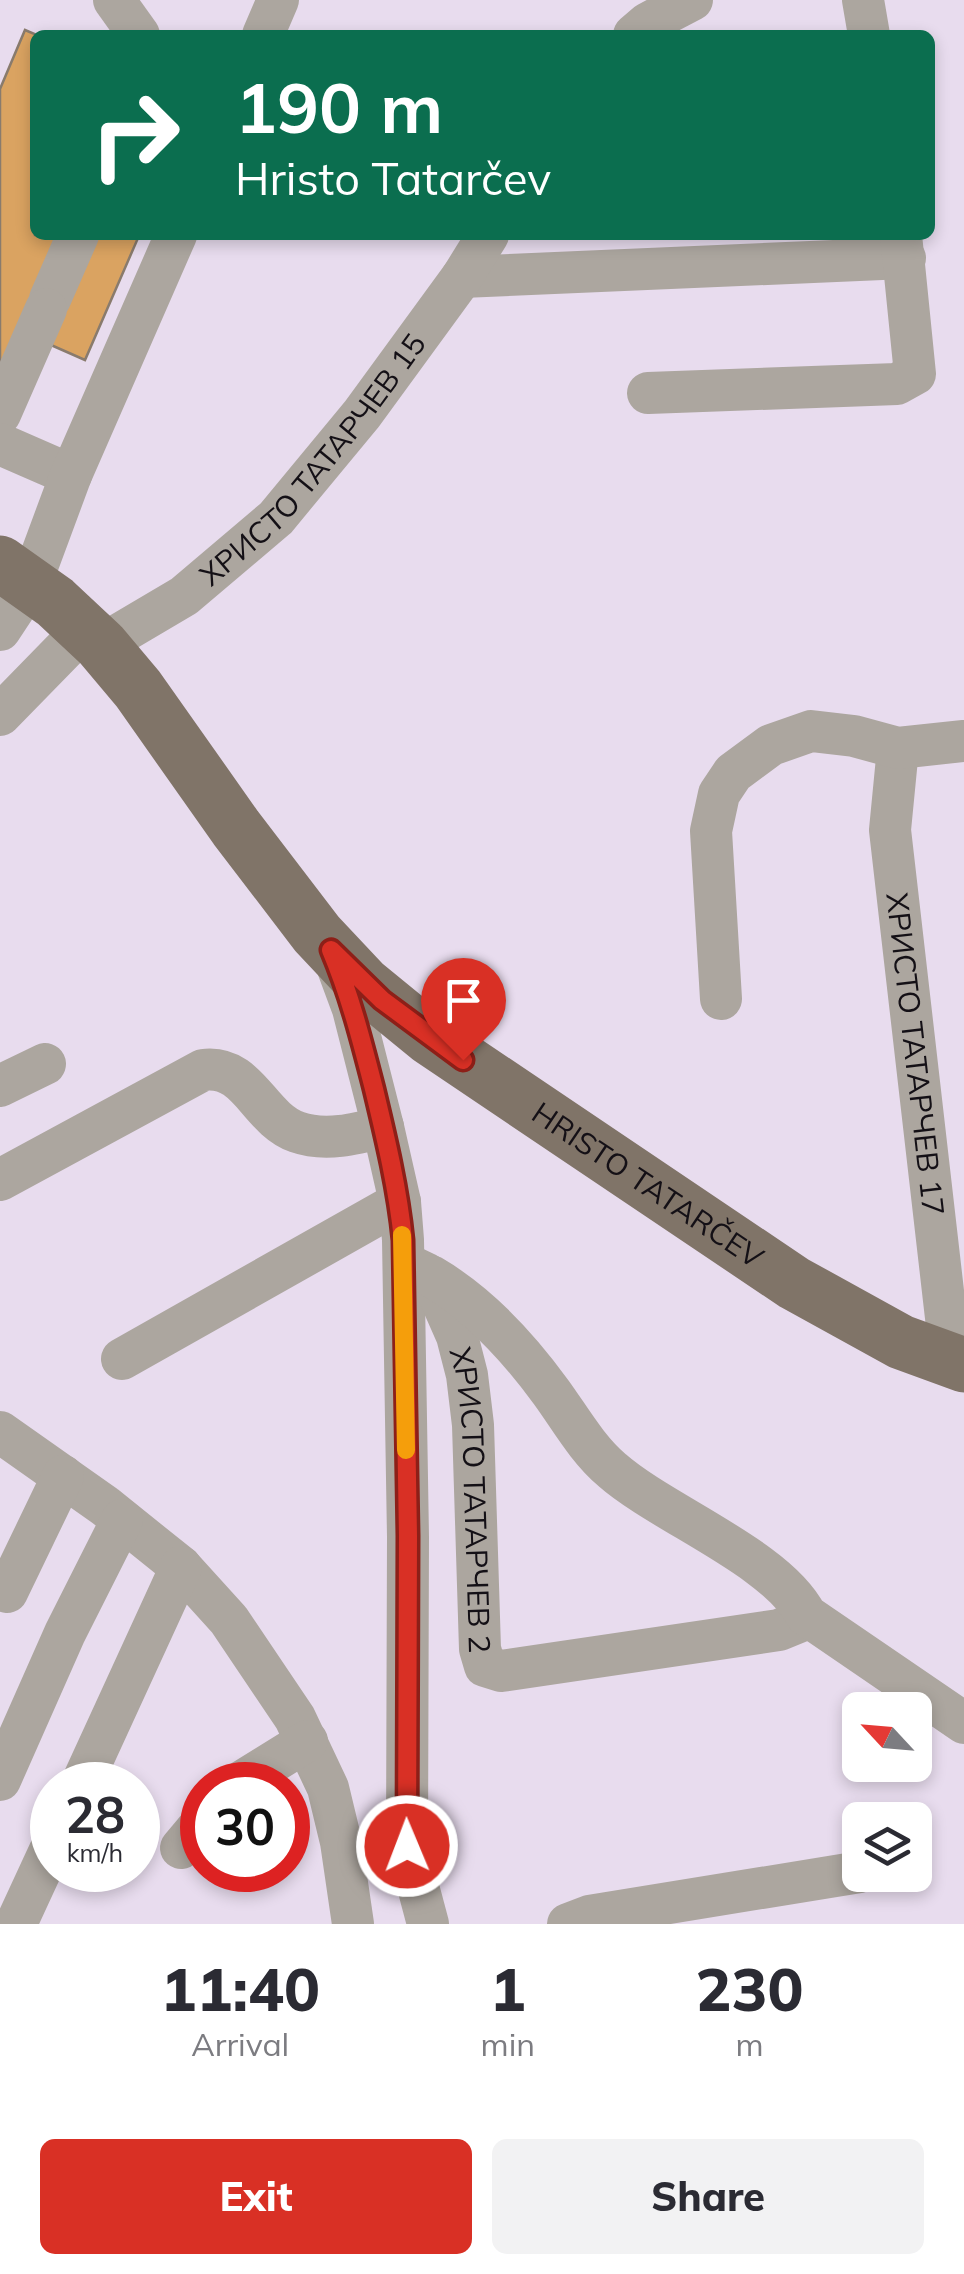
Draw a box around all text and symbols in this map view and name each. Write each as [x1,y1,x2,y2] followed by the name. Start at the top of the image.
[235,63,443,151] text: 190 m
[70,70,200,200] icon: right
[235,150,551,206] text: Hristo Tatarčev
[192,326,434,594] street label: ХРИСТО ТАТАРЧЕВ 15
[878,891,953,1218] street label: ХРИСТО ТАТАРЧЕВ 17
[421,958,506,1061] pin
[436,973,491,1028] icon: arrive
[525,1093,771,1276] street label: HRISTO TATARČEV
[442,1343,499,1654] street label: ХРИСТО ТАТАРЧЕВ 2
[842,1692,932,1782] north arrow
[842,1692,932,1892] map controls
[180,1762,310,1892] speed limit sign: 30
[65,1783,125,1846] text: 28
[355,1794,459,1898] position arrow
[842,1802,932,1892] button: layers
[67,1837,123,1868] text: km/h
[160,1951,320,2026] text: 11:40
[490,1951,526,2026] text: 1
[695,1951,803,2026] text: 230
[191,2024,289,2064] text: Arrival
[481,2024,535,2064] text: min
[735,2024,764,2064] text: m
[40,2139,472,2254] button: Exit
[492,2139,924,2254] button: Share

